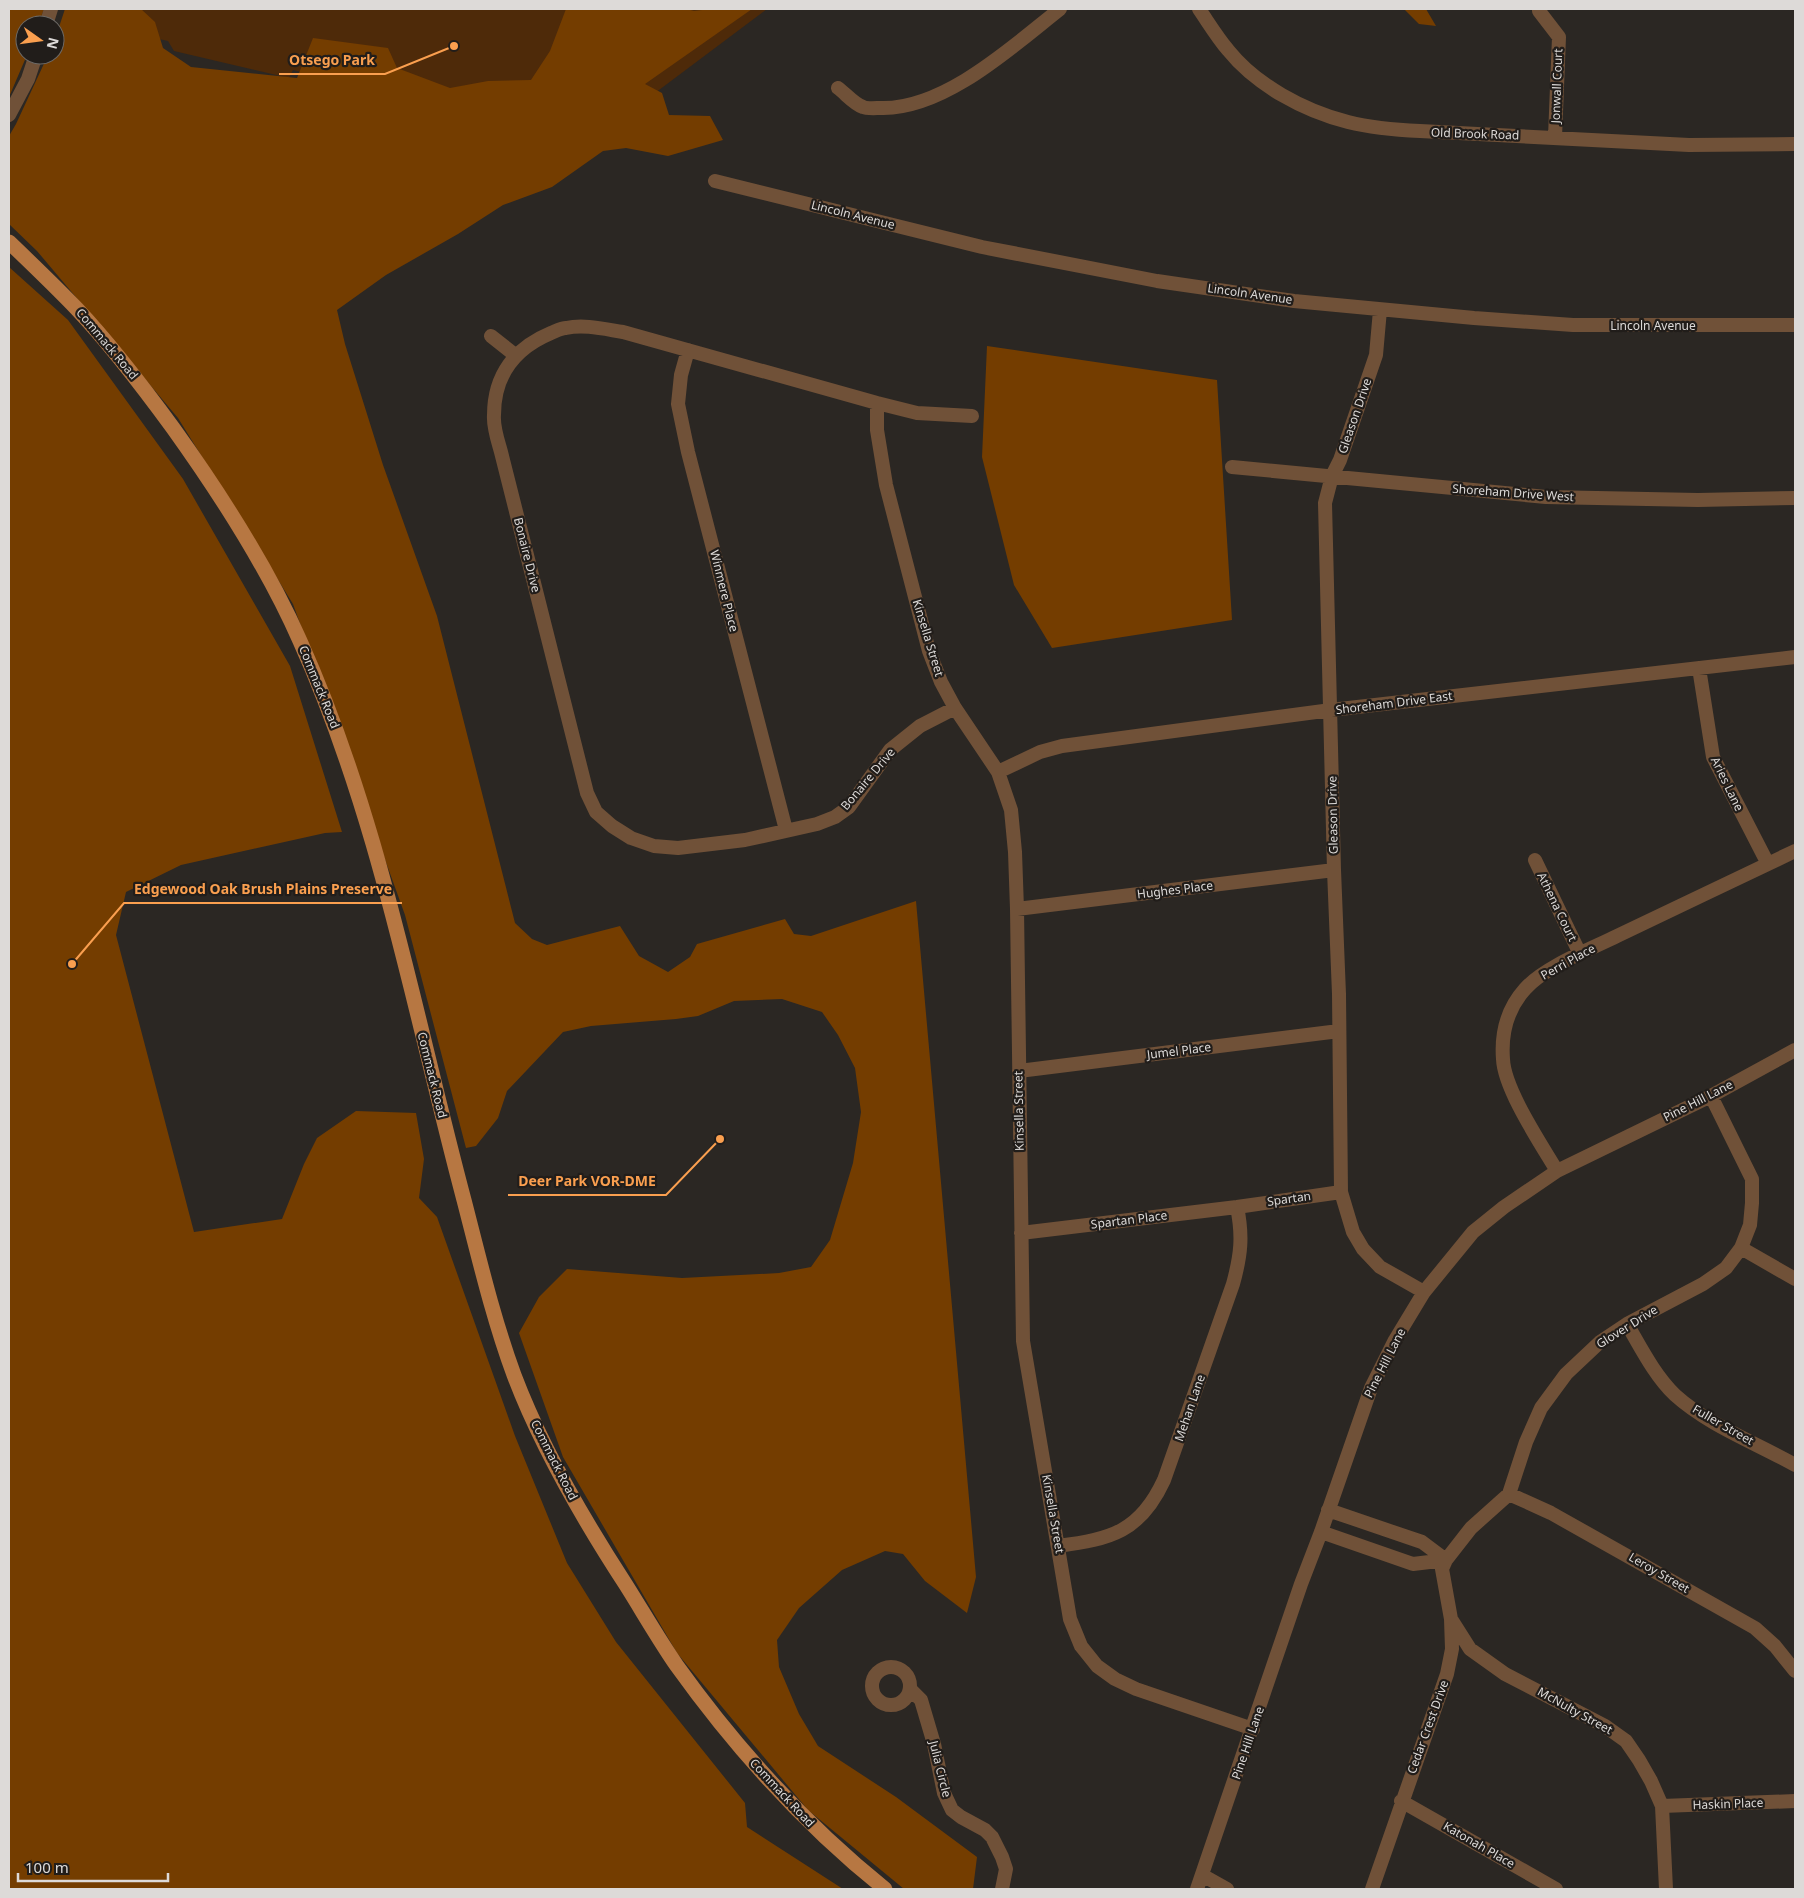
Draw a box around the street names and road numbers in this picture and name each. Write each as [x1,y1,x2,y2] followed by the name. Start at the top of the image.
[1547,48,1566,125] street label: Jonwall Court
[1431,123,1519,144] street label: Old Brook Road
[810,196,897,233] street label: Lincoln Avenue
[1207,279,1294,308] street label: Lincoln Avenue
[73,304,142,383] street label: Commack Road
[1610,317,1696,334] street label: Lincoln Avenue
[1334,376,1375,456] street label: Gleason Drive
[1452,480,1575,505] street label: Shoreham Drive West
[510,516,545,594] street label: Bonaire Drive
[706,548,743,634] street label: Winmere Place
[909,597,948,679] street label: Kinsella Street
[295,643,344,731] street label: Commack Road
[1335,687,1454,718] street label: Shoreham Drive East
[836,744,899,813] street label: Bonaire Drive
[1707,754,1748,814] street label: Aries Lane
[1323,775,1342,854] street label: Gleason Drive
[1533,869,1582,945] street label: Athena Court
[1136,876,1214,903] street label: Hughes Place
[1537,940,1598,983] street label: Perri Place
[414,1030,451,1120] street label: Commack Road
[1145,1038,1212,1063] street label: Jumel Place
[1009,1070,1028,1151] street label: Kinsella Street
[1660,1076,1736,1125] street label: Pine Hill Lane
[1266,1187,1312,1210] street label: Spartan
[1090,1206,1168,1233] street label: Spartan Place
[1593,1301,1661,1352] street label: Glover Drive
[1360,1325,1410,1401] street label: Pine Hill Lane
[1170,1372,1209,1443] street label: Mehan Lane
[1689,1400,1758,1449] street label: Fuller Street
[527,1417,582,1503] street label: Commack Road
[1038,1473,1069,1555] street label: Kinsella Street
[1626,1548,1693,1597] street label: Leroy Street
[1403,1677,1452,1776] street label: Cedar Crest Drive
[1535,1683,1616,1739] street label: McNulty Street
[1227,1704,1268,1782] street label: Pine Hill Lane
[925,1738,956,1799] street label: Julia Circle
[746,1755,819,1831] street label: Commack Road
[1692,1794,1764,1813] street label: Haskin Place
[1440,1817,1518,1872] street label: Katonah Place

